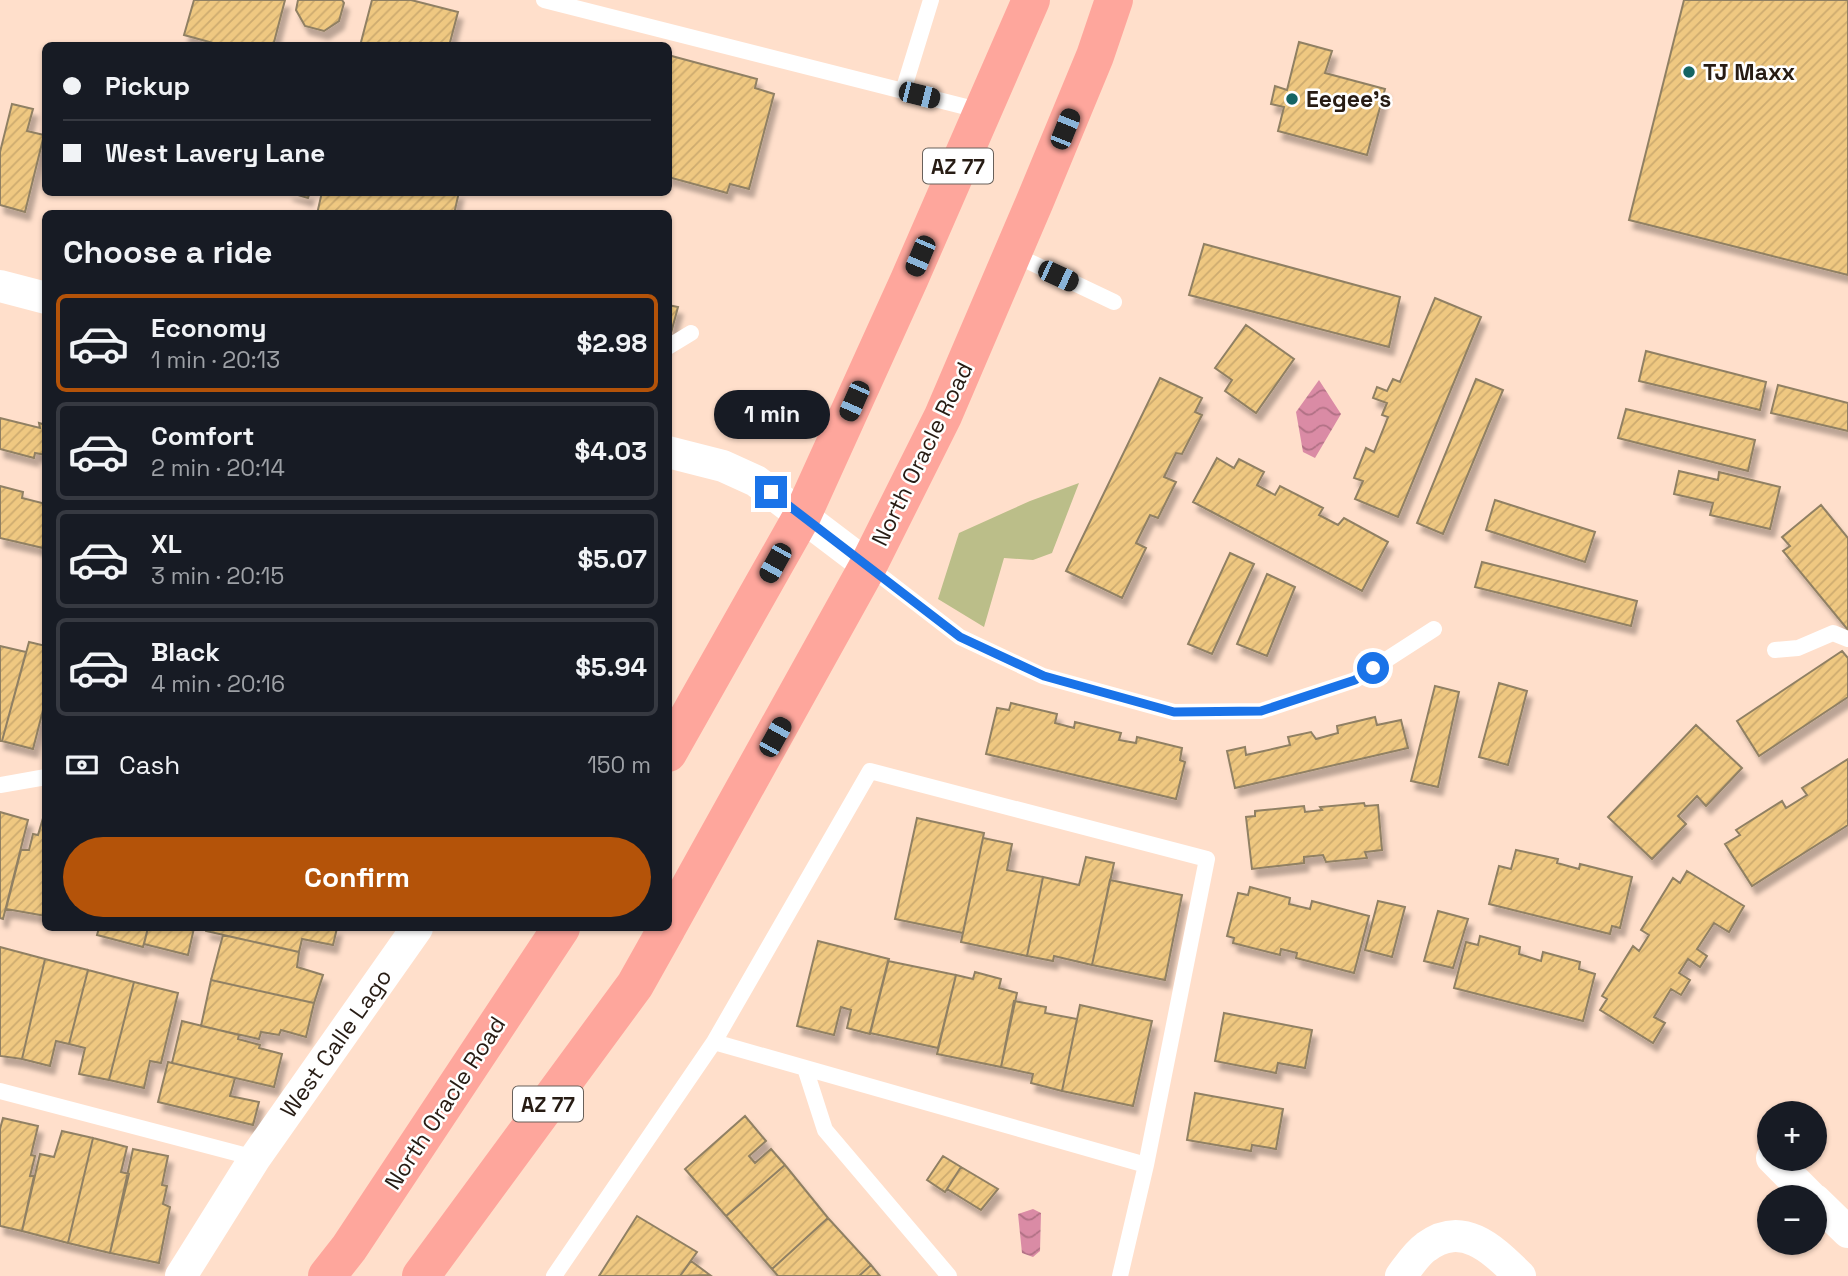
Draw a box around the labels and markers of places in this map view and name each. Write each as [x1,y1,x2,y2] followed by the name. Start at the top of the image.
[1703,57,1796,87] place label: TJ Maxx
[1681,64,1697,80] marker: TJ Maxx
[1306,84,1391,114] place label: Eegee's
[1284,91,1300,107] marker: Eegee's

